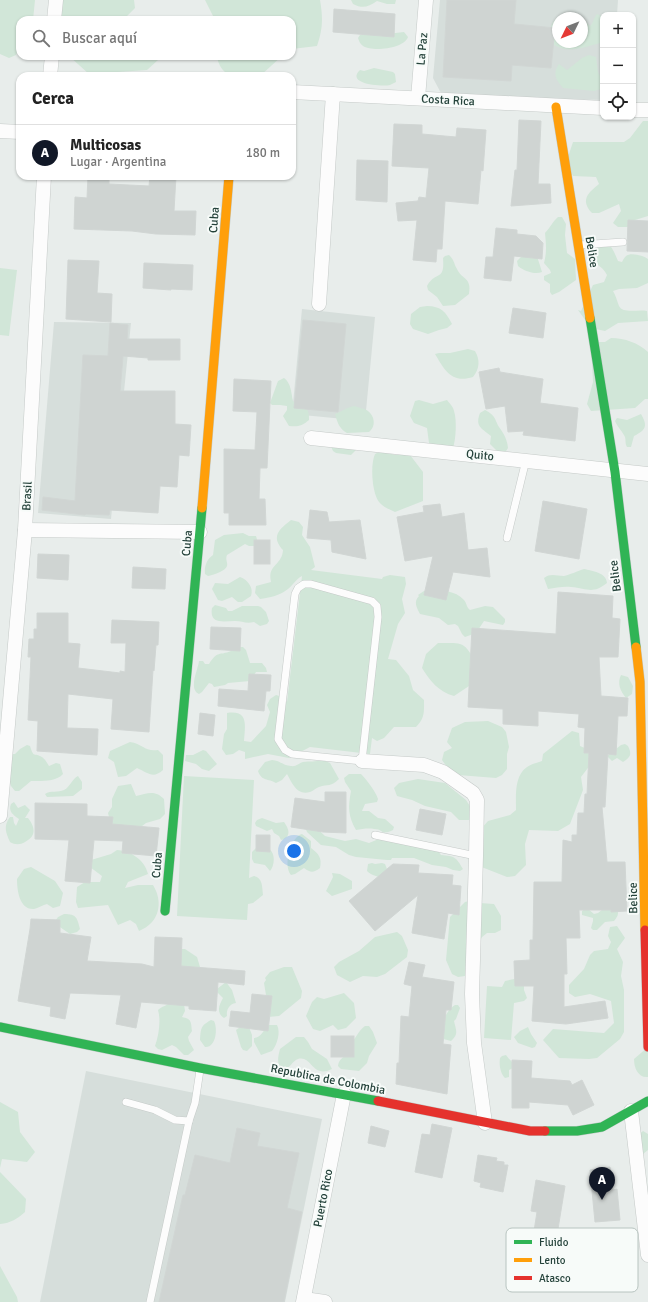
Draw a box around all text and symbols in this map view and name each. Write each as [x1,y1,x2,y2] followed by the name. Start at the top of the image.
[552,12,588,48] north arrow
[600,12,636,120] map controls
[600,12,636,48] button: +
[16,16,296,60] search box
[30,27,52,49] icon: search
[62,29,137,47] text: Buscar aquí
[414,32,431,66] street label: La Paz
[600,48,636,84] button: −
[600,84,636,120] button: locate
[32,88,74,109] text: Cerca
[421,92,475,109] street label: Costa Rica
[70,136,141,154] text: Multicosas
[41,145,49,161] text: A
[246,145,280,161] text: 180 m
[70,154,166,170] text: Lugar · Argentina
[206,206,223,234] street label: Cuba
[582,235,601,269] street label: Belice
[465,447,495,464] street label: Quito
[19,480,36,511] street label: Brasil
[179,529,196,557] street label: Cuba
[606,559,625,593] street label: Belice
[284,841,304,861] your location
[149,851,166,879] street label: Cuba
[626,882,641,914] street label: Belice
[269,1061,387,1098] street label: Republica de Colombia
[589,1167,615,1200] pin: A
[310,1168,336,1229] street label: Puerto Rico
[506,1228,638,1292] legend
[539,1236,569,1249] text: Fluido
[539,1254,566,1267] text: Lento
[539,1272,571,1285] text: Atasco

